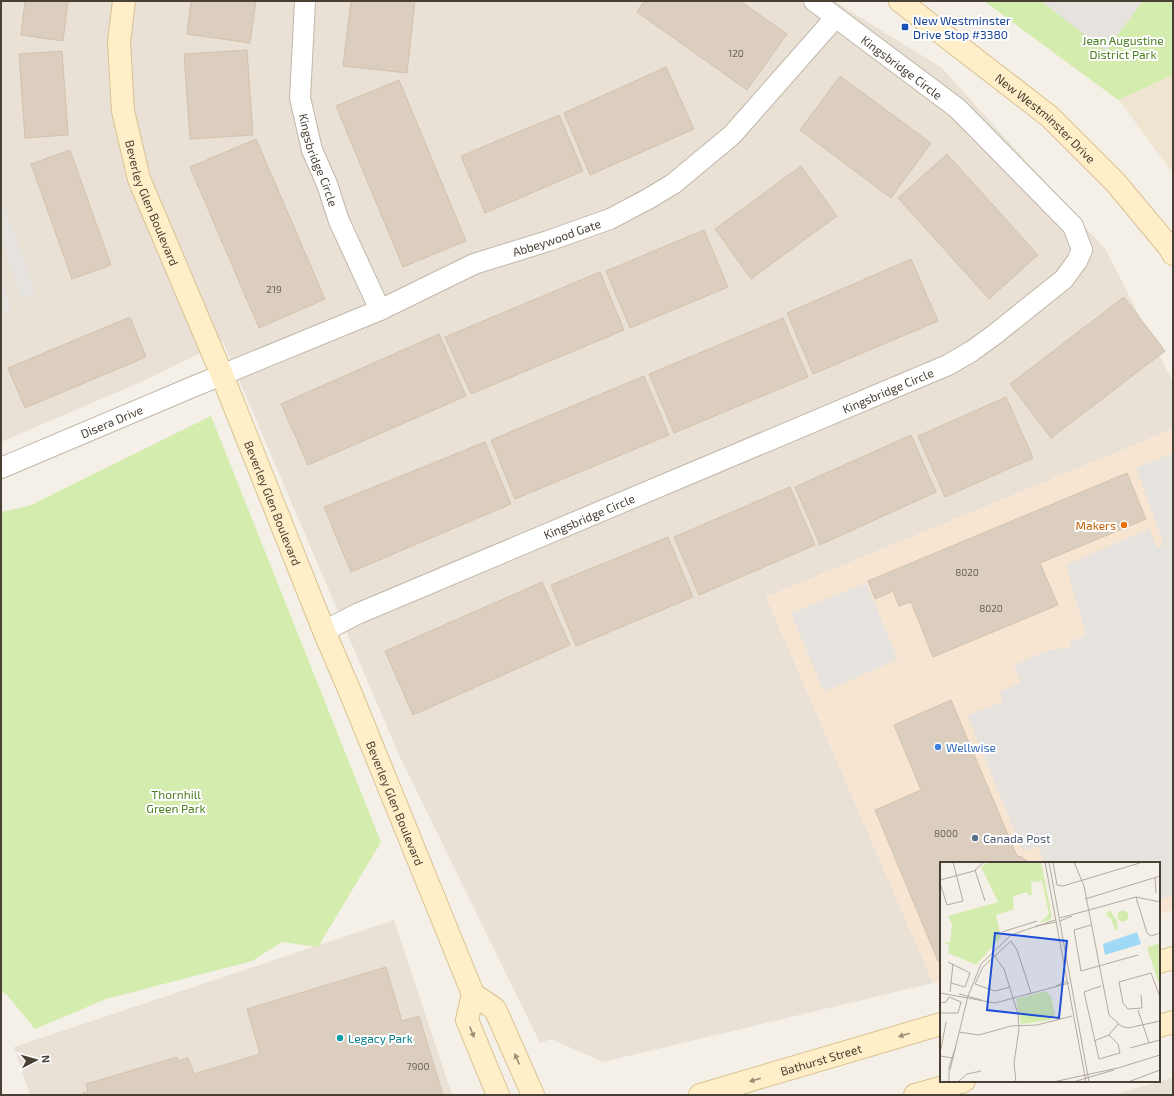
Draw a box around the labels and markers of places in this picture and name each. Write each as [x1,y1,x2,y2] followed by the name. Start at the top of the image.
[913,13,1011,41] place label: New Westminster Drive Stop #3380
[900,22,910,32] marker: New Westminster Drive Stop #3380
[1076,518,1116,532] place label: Makers
[1119,520,1129,530] marker: Makers
[946,740,996,754] place label: Wellwise
[933,742,943,752] marker: Wellwise
[983,831,1051,845] place label: Canada Post
[970,833,980,843] marker: Canada Post
[348,1031,413,1045] place label: Legacy Park
[335,1033,345,1043] marker: Legacy Park

